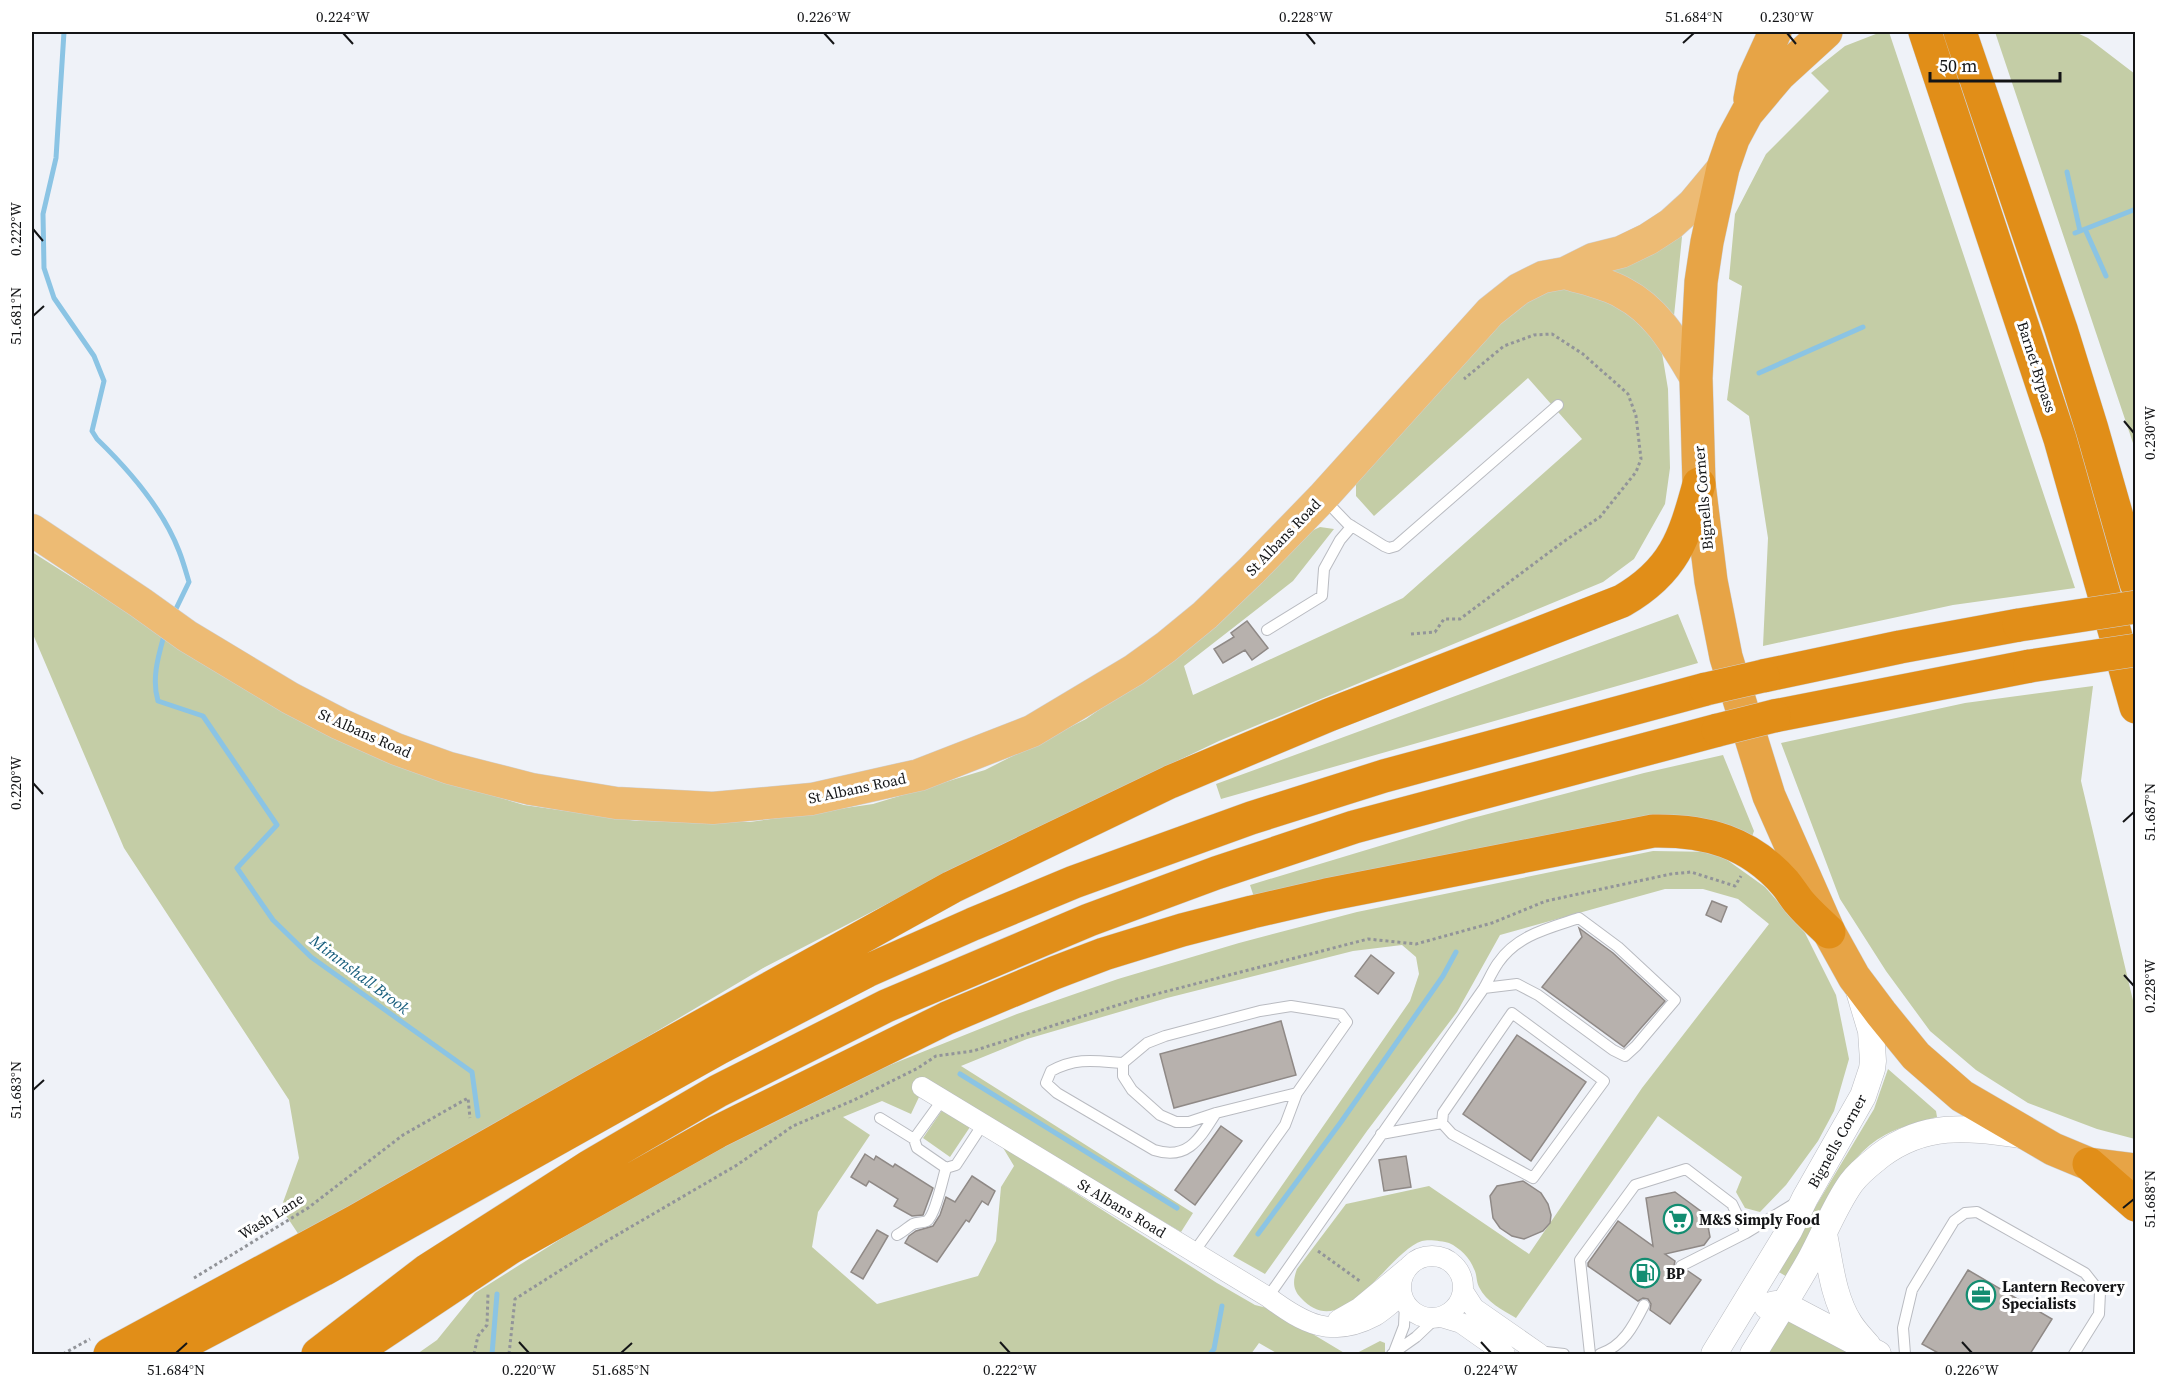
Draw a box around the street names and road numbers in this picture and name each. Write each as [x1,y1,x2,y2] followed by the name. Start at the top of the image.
[2012,319,2062,415] street label: Barnet Bypass
[1688,444,1718,551] street label: Bignells Corner
[1241,494,1325,580] street label: St Albans Road
[315,703,415,763] street label: St Albans Road
[806,767,908,809] street label: St Albans Road
[1803,1090,1872,1192] street label: Bignells Corner
[1074,1173,1171,1243] street label: St Albans Road
[234,1188,308,1244] street label: Wash Lane

